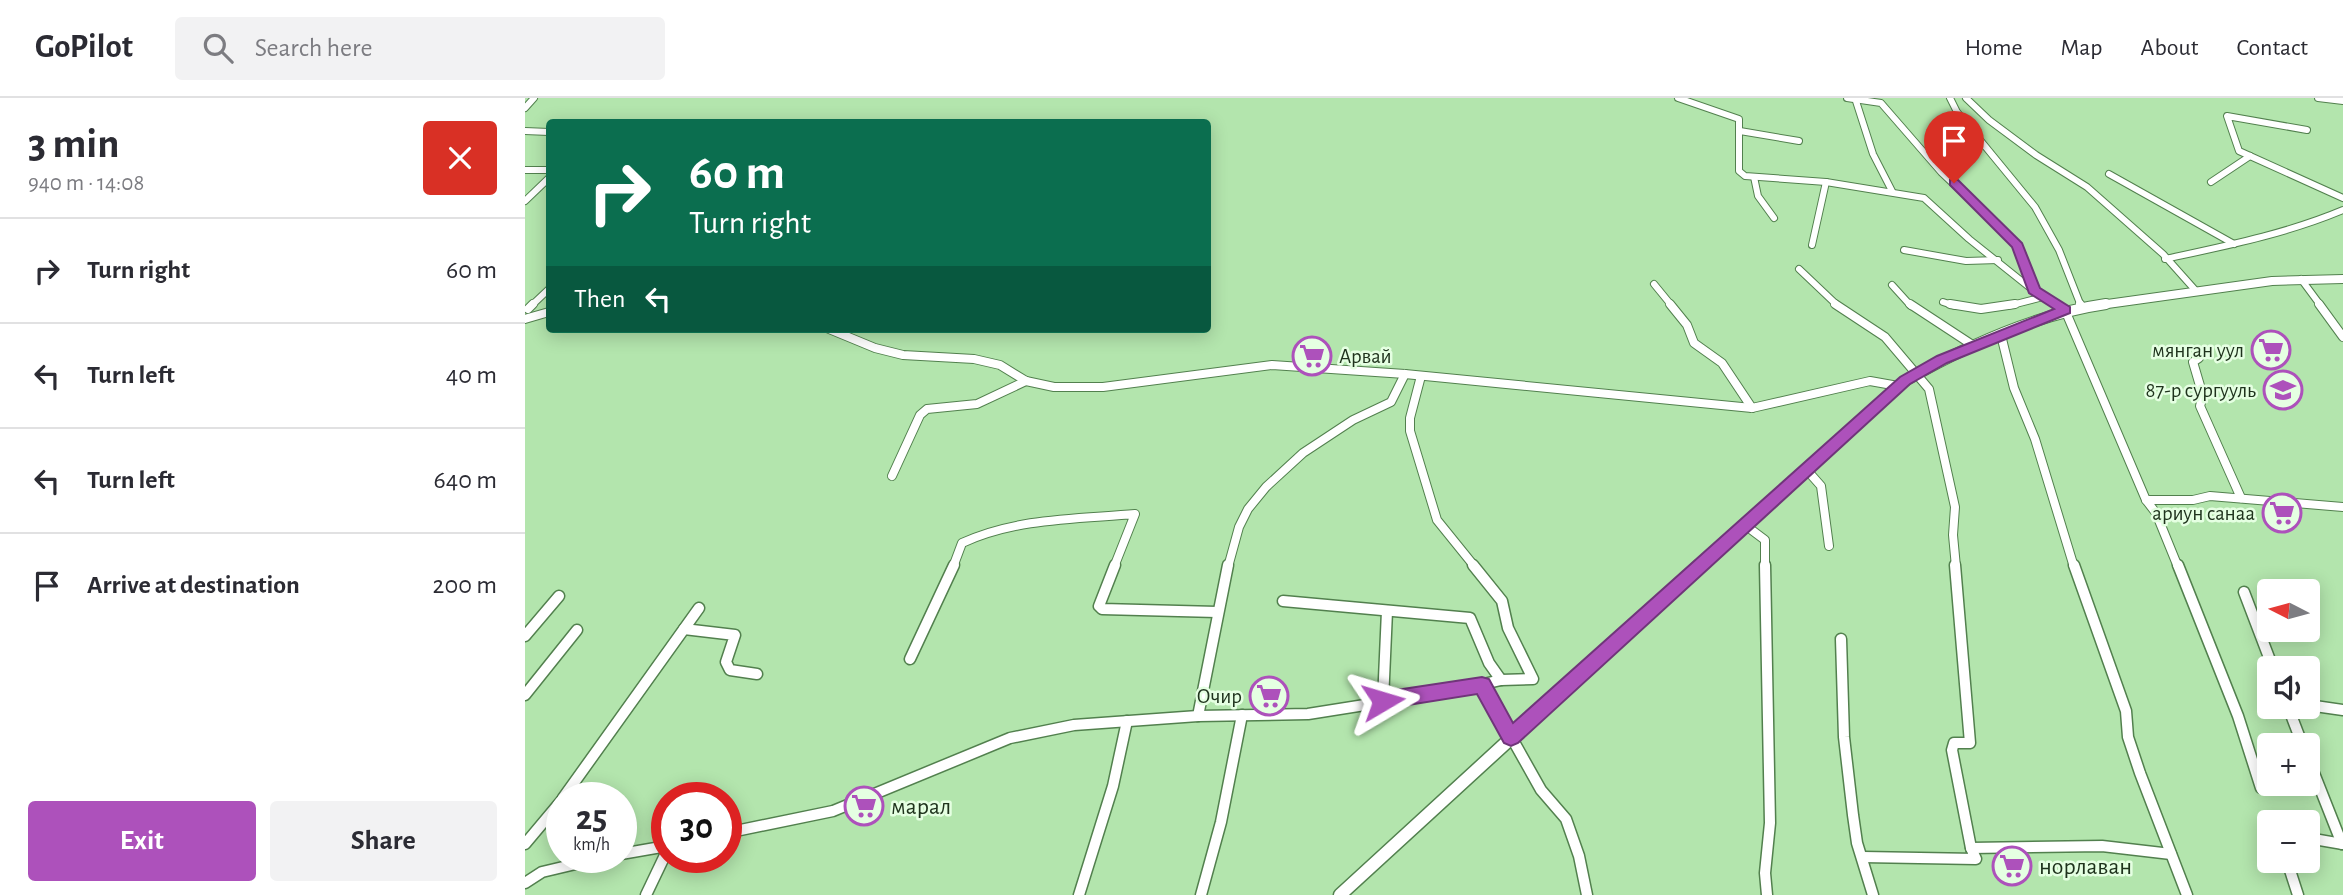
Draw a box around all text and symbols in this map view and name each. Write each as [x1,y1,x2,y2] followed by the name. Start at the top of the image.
[175,17,665,80] search box
[199,29,237,67] icon: search
[35,31,133,64] text: GoPilot
[255,35,372,61] text: Search here
[1965,36,2023,60] text: Home
[2061,36,2103,60] text: Map
[2141,36,2198,60] text: About
[2236,36,2308,60] text: Contact
[1924,111,1984,183] pin
[423,121,497,195] button: close
[1935,122,1973,160] icon: arrive
[28,123,120,165] text: 3 min
[574,147,665,238] icon: right
[689,149,785,198] text: 60 m
[28,172,144,195] text: 940 m · 14:08
[689,207,811,239] text: Turn right
[28,252,66,290] icon: right
[87,257,190,283] text: Turn right
[446,257,497,283] text: 60 m
[639,280,677,318] icon: left
[574,286,625,312] text: Then
[2250,329,2292,371] supermarket icon: мянган уул
[1291,335,1333,377] supermarket icon: Арвай
[2152,340,2244,361] place label: мянган уул
[1339,346,1392,367] place label: Арвай
[28,357,66,395] icon: left
[87,362,175,388] text: Turn left
[446,362,497,388] text: 40 m
[2262,369,2304,411] school or university icon: 87-р сургууль
[2146,380,2256,401] place label: 87-р сургууль
[28,462,66,500] icon: left
[87,467,175,493] text: Turn left
[433,467,497,493] text: 640 m
[2261,492,2303,534] supermarket icon: ариун санаа
[2152,503,2255,524] place label: ариун санаа
[28,567,66,605] icon: arrive
[87,572,300,598] text: Arrive at destination
[433,572,497,598] text: 200 m
[2257,579,2321,642] north arrow
[2257,579,2320,873] map controls
[2257,656,2320,719] button: sound
[1346,664,1420,738] position arrow
[1248,675,1290,717] supermarket icon: Очир
[1197,686,1242,707] place label: Очир
[2257,733,2320,796] button: +
[651,782,742,873] speed limit sign: 30
[843,785,885,827] supermarket icon: марал
[891,795,951,819] place label: марал
[28,801,256,881] button: Exit
[270,801,497,881] button: Share
[576,801,607,836] text: 25
[2257,810,2320,873] button: −
[573,836,610,854] text: km/h
[1991,845,2033,887] supermarket icon: норлаван
[2039,855,2132,879] place label: норлаван

